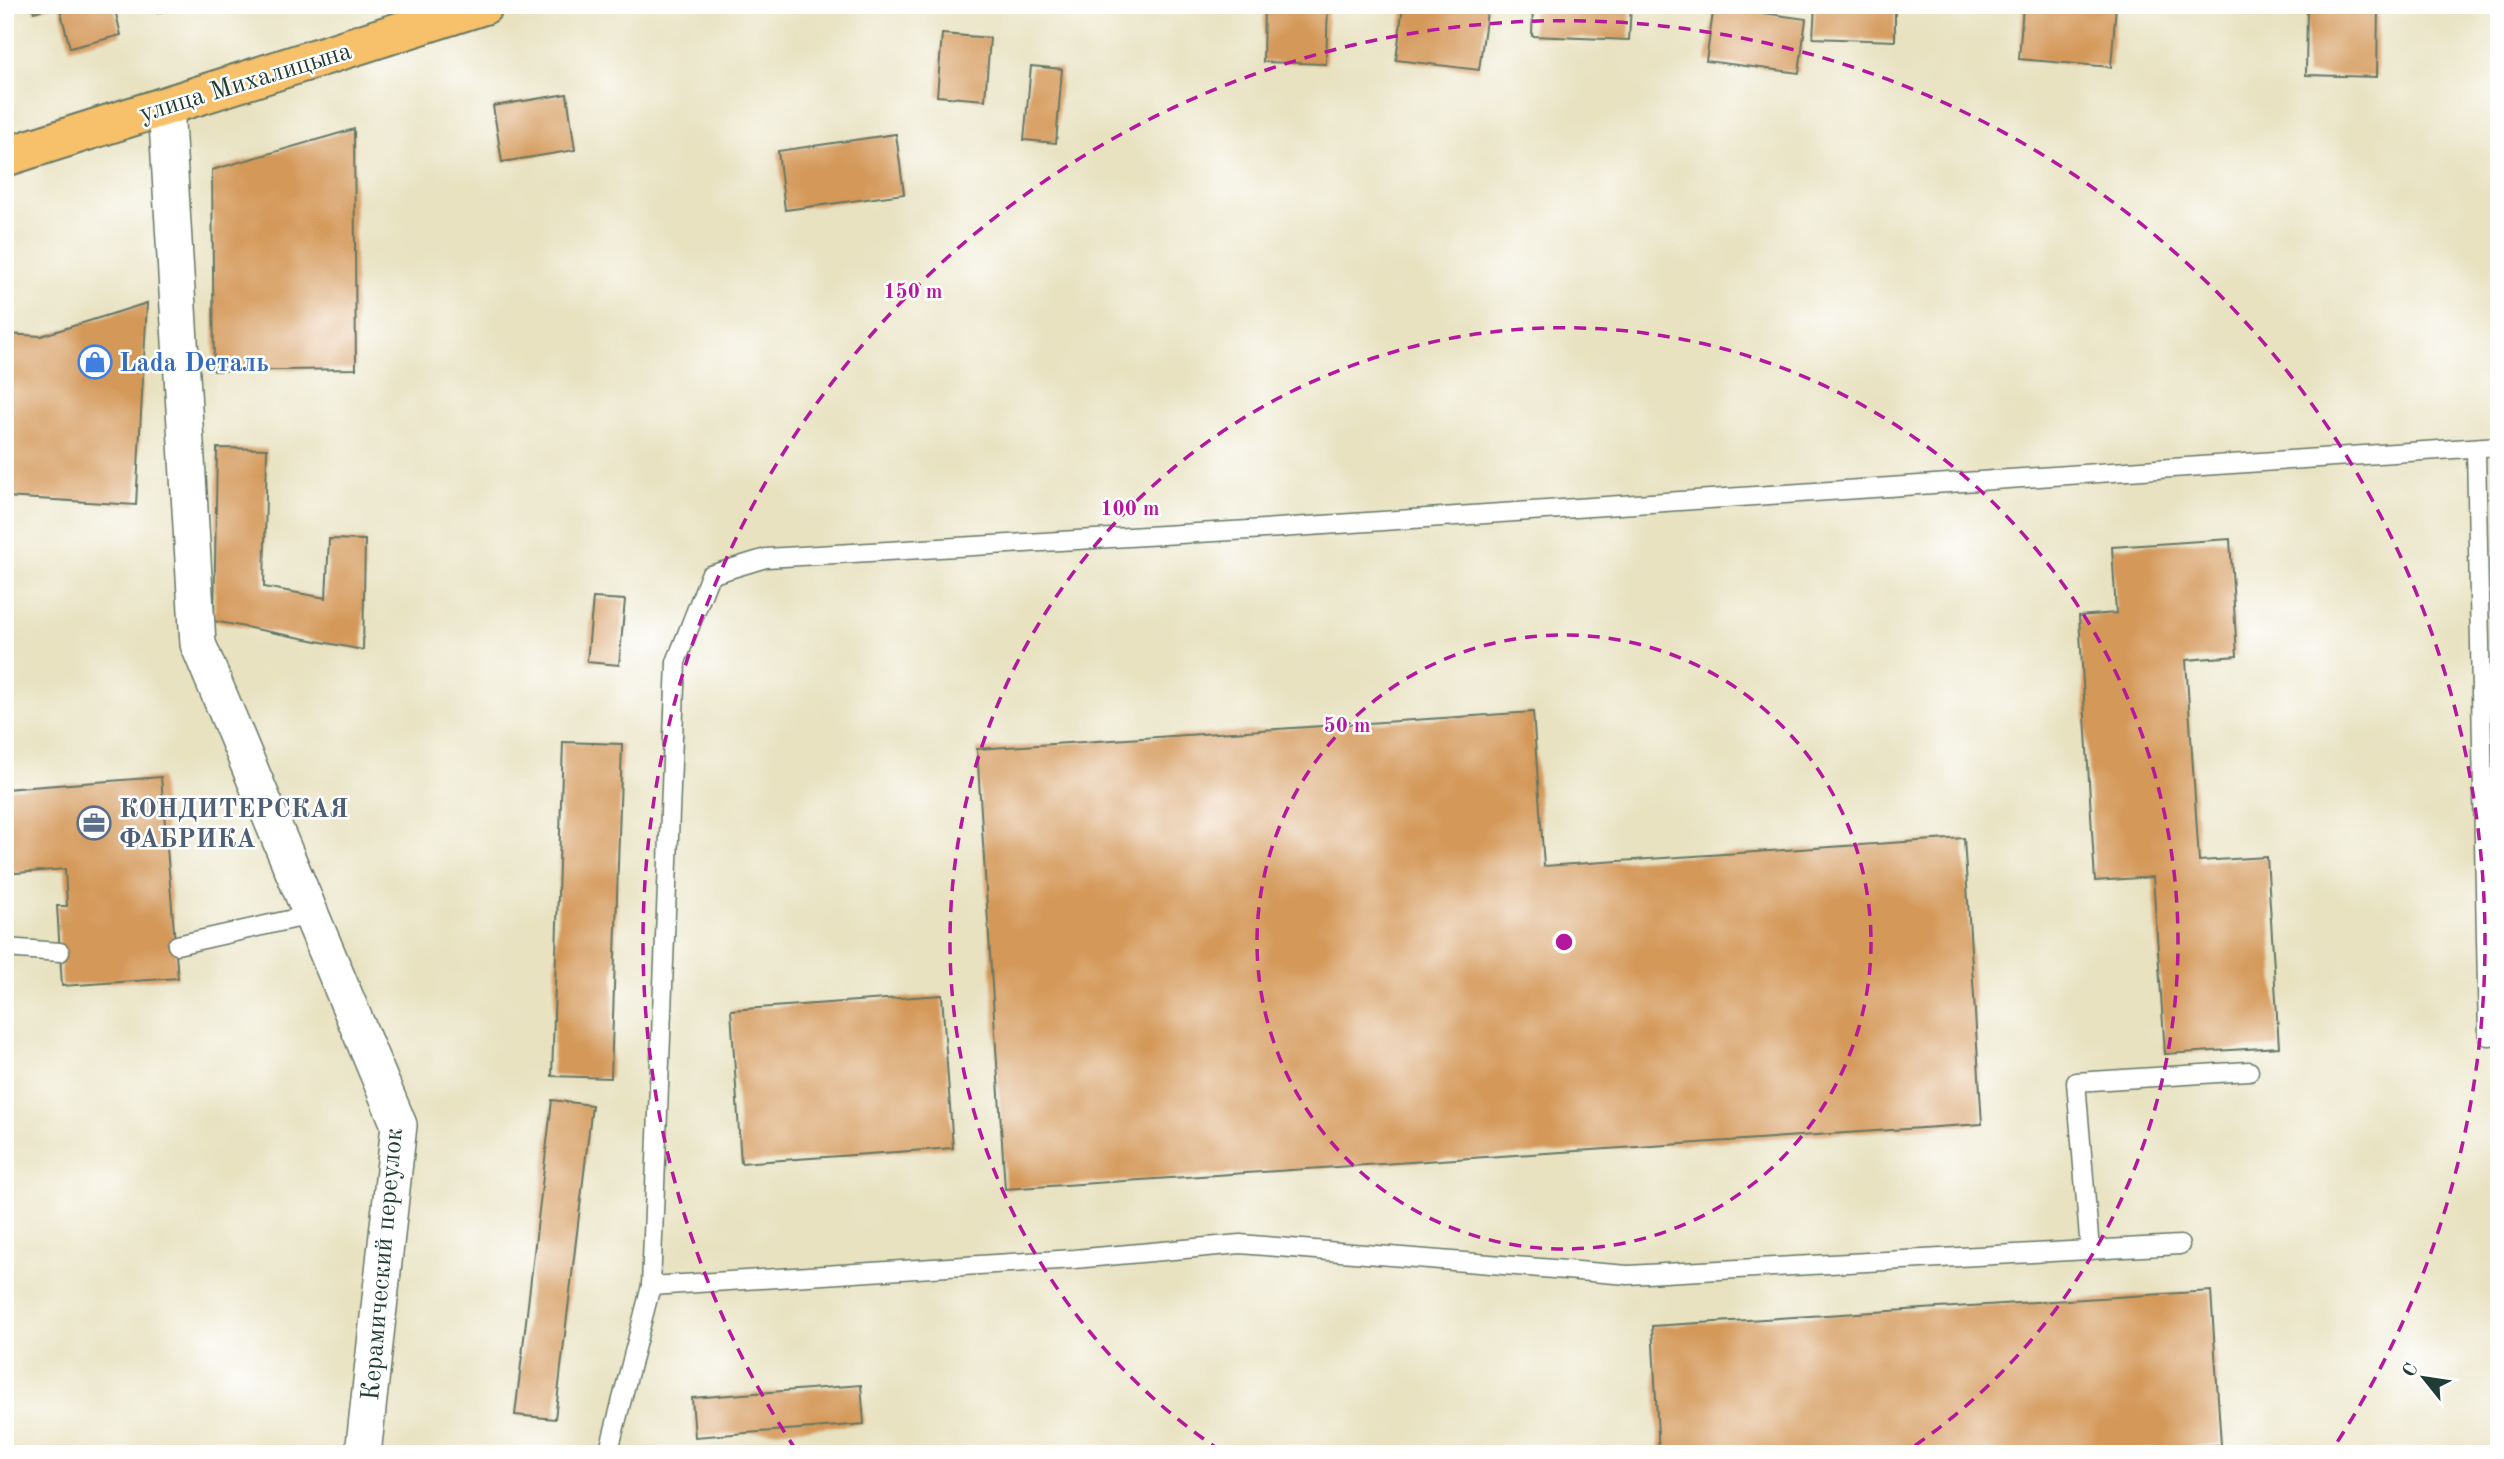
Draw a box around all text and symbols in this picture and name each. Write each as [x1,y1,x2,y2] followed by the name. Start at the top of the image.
[137,38,355,128] street label: улица Михалицына
[883,282,943,303] text: 150 m
[76,343,114,381] shop icon: Lada Dеталь
[119,351,269,377] place label: Lada Dеталь
[1100,499,1160,520] text: 100 m
[1323,716,1371,737] text: 50 m
[119,797,348,853] place label: КОНДИТЕРСКАЯ ФАБРИКА
[75,804,113,842] office icon: КОНДИТЕРСКАЯ ФАБРИКА
[1552,930,1576,954] centre of rings
[358,1127,408,1402] street label: Керамический переулок
[2388,1344,2458,1414] north arrow
[2400,1361,2423,1381] text: С

